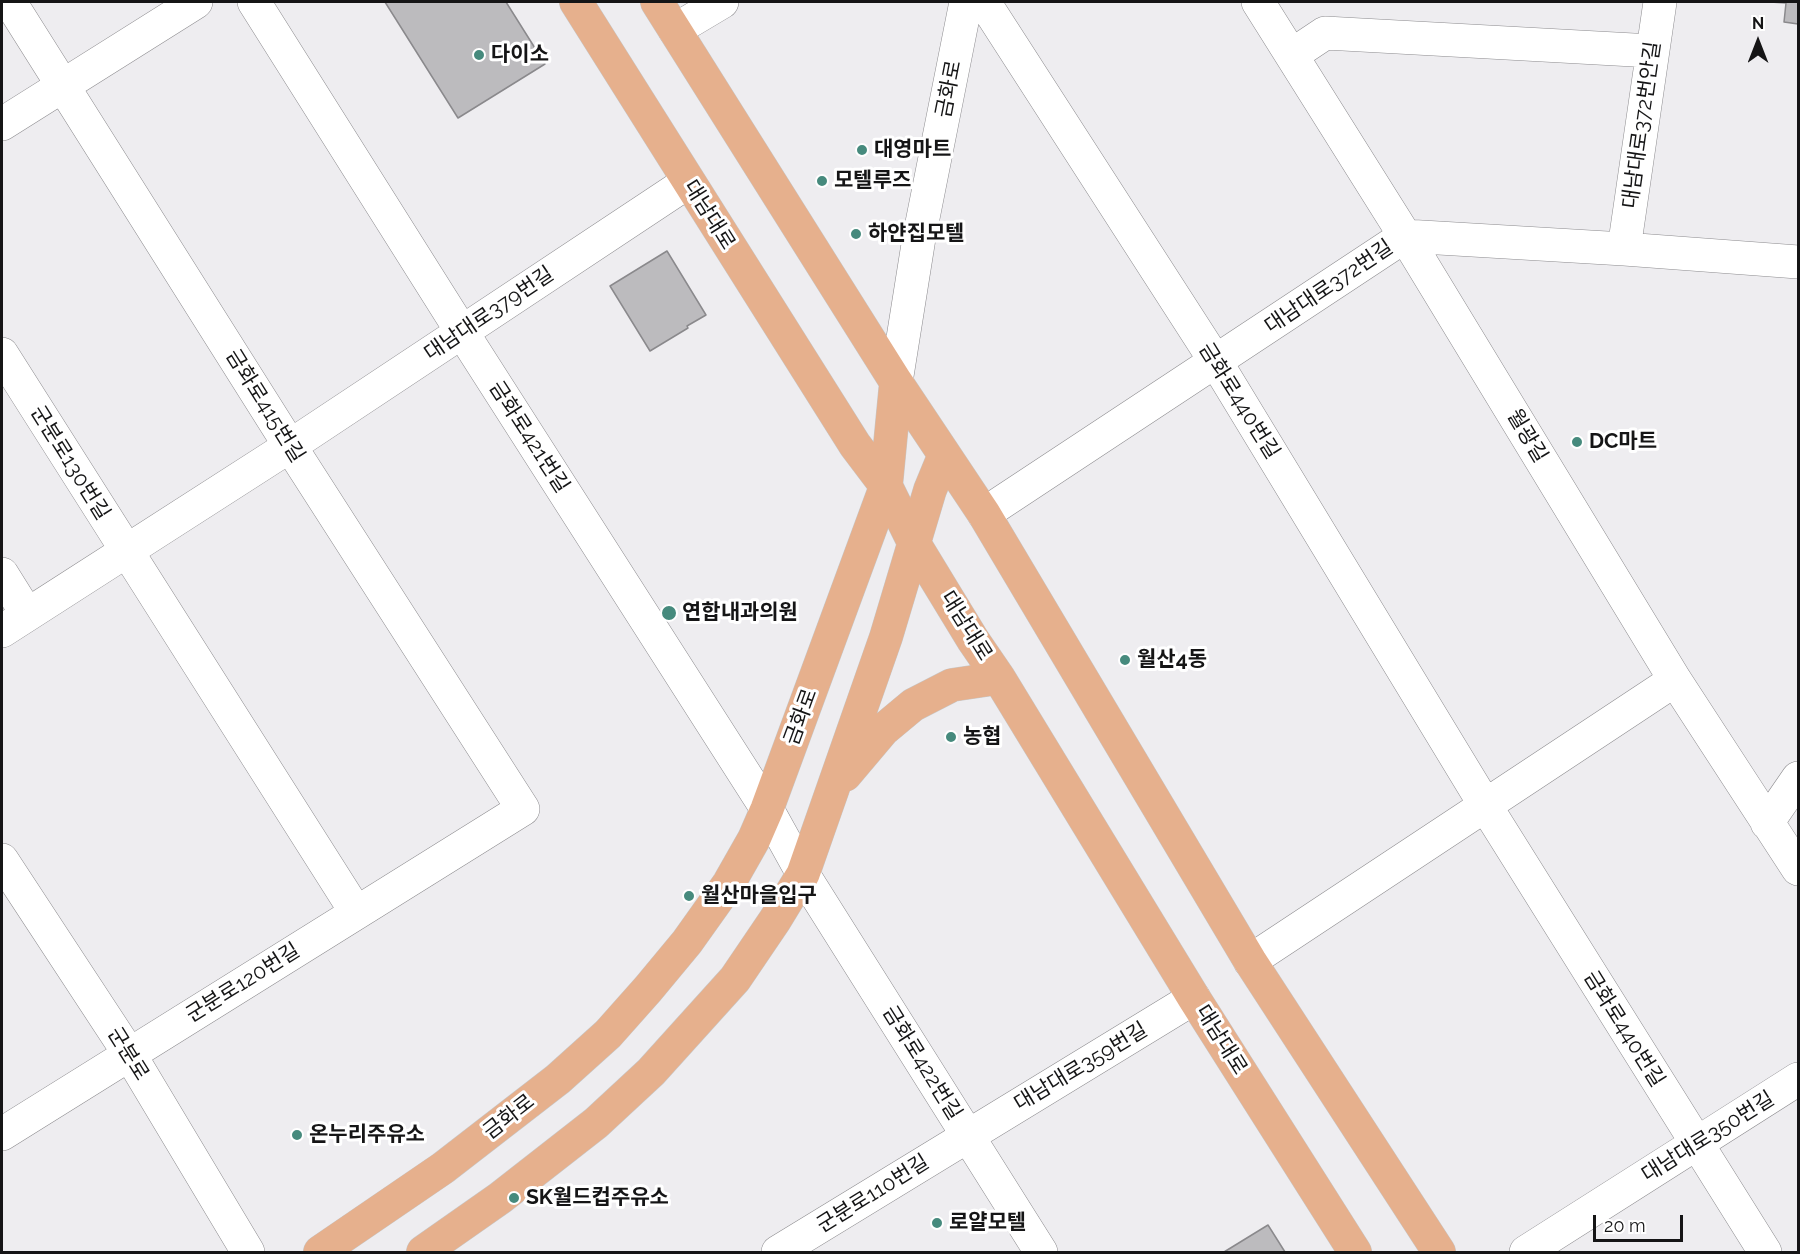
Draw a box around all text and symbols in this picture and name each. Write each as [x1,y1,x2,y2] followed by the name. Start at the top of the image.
[1728,12,1788,72] north arrow
[1752,14,1764,33] text: N
[1618,40,1666,210] street label: 대남대로372번안길
[491,42,549,68] place label: 다이소
[472,48,486,62] marker: 다이소
[931,58,967,120] street label: 금화로
[874,137,951,163] place label: 대영마트
[855,143,869,157] marker: 대영마트
[834,168,911,194] place label: 모텔루즈
[815,174,829,188] marker: 모텔루즈
[678,176,740,254] street label: 대남대로
[868,221,965,247] place label: 하얀집모텔
[849,227,863,241] marker: 하얀집모텔
[1260,235,1398,339] street label: 대남대로372번길
[420,261,558,367] street label: 대남대로379번길
[1193,338,1285,464] street label: 금화로440번길
[220,345,310,467] street label: 금화로415번길
[484,376,574,498] street label: 금화로421번길
[25,401,115,525] street label: 군분로130번길
[1501,405,1553,467] street label: 월광길
[1589,429,1657,455] place label: DC마트
[1570,435,1584,449] marker: DC마트
[935,587,997,665] street label: 대남대로
[682,600,798,626] place label: 연합내과의원
[660,604,678,622] marker: 연합내과의원
[1137,647,1207,673] place label: 월산4동
[1118,653,1132,667] marker: 월산4동
[779,685,823,749] street label: 금화로
[963,724,1002,750] place label: 농협
[944,730,958,744] marker: 농협
[701,883,817,909] place label: 월산마을입구
[682,889,696,903] marker: 월산마을입구
[181,938,305,1028] street label: 군분로120번길
[1578,966,1670,1092] street label: 금화로440번길
[877,1001,967,1125] street label: 금화로422번길
[1190,1001,1252,1079] street label: 대남대로
[1010,1017,1152,1117] street label: 대남대로359번길
[102,1023,154,1085] street label: 군분로
[1637,1086,1779,1188] street label: 대남대로350번길
[478,1089,540,1145] street label: 금화로
[309,1122,425,1148] place label: 온누리주유소
[290,1128,304,1142] marker: 온누리주유소
[812,1150,934,1238] street label: 군분로110번길
[526,1185,669,1211] place label: SK월드컵주유소
[507,1191,521,1205] marker: SK월드컵주유소
[1596,1203,1686,1241] scale bar
[949,1210,1026,1236] place label: 로얄모텔
[1604,1215,1646,1236] text: 20 m
[930,1216,944,1230] marker: 로얄모텔

